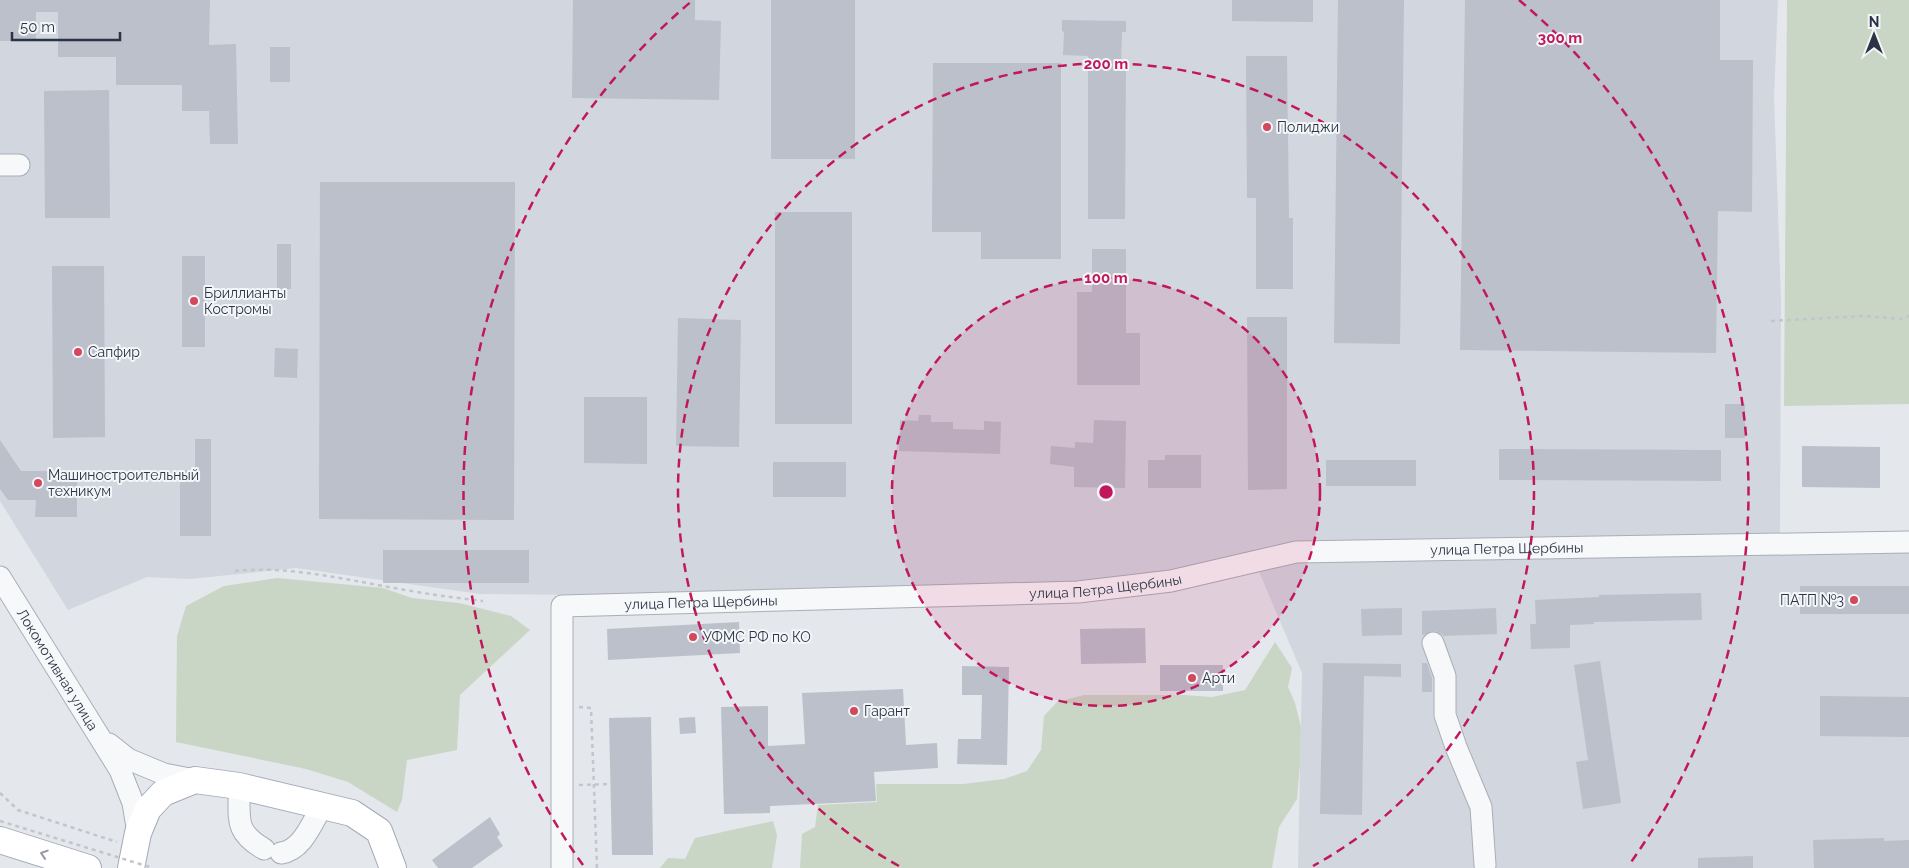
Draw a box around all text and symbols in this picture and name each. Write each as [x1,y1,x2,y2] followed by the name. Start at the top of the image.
[12,10,120,42] scale bar
[1849,10,1899,60] north arrow
[1869,14,1879,30] text: N
[20,18,55,36] text: 50 m
[1538,29,1582,47] text: 300 m
[1084,55,1128,73] text: 200 m
[1277,119,1339,135] place label: Полиджи
[1261,121,1273,133] marker: Полиджи
[1084,269,1128,287] text: 100 m
[204,285,286,317] place label: Бриллианты Костромы
[188,295,200,307] marker: Бриллианты Костромы
[88,344,140,360] place label: Сапфир
[72,346,84,358] marker: Сапфир
[48,467,199,499] place label: Машиностроительный техникум
[32,477,44,489] marker: Машиностроительный техникум
[1097,483,1115,501] centre of rings
[1430,539,1584,558] street label: улица Петра Щербины
[1029,571,1183,601] street label: улица Петра Щербины
[624,592,778,612] street label: улица Петра Щербины
[1780,592,1844,608] place label: ПАТП №3
[1848,594,1860,606] marker: ПАТП №3
[14,606,101,733] street label: Локомотивная улица
[703,629,811,645] place label: УФМС РФ по КО
[687,631,699,643] marker: УФМС РФ по КО
[1202,670,1235,686] place label: Арти
[1186,672,1198,684] marker: Арти
[864,703,910,719] place label: Гарант
[848,705,860,717] marker: Гарант
[40,850,49,860] one-way arrow

